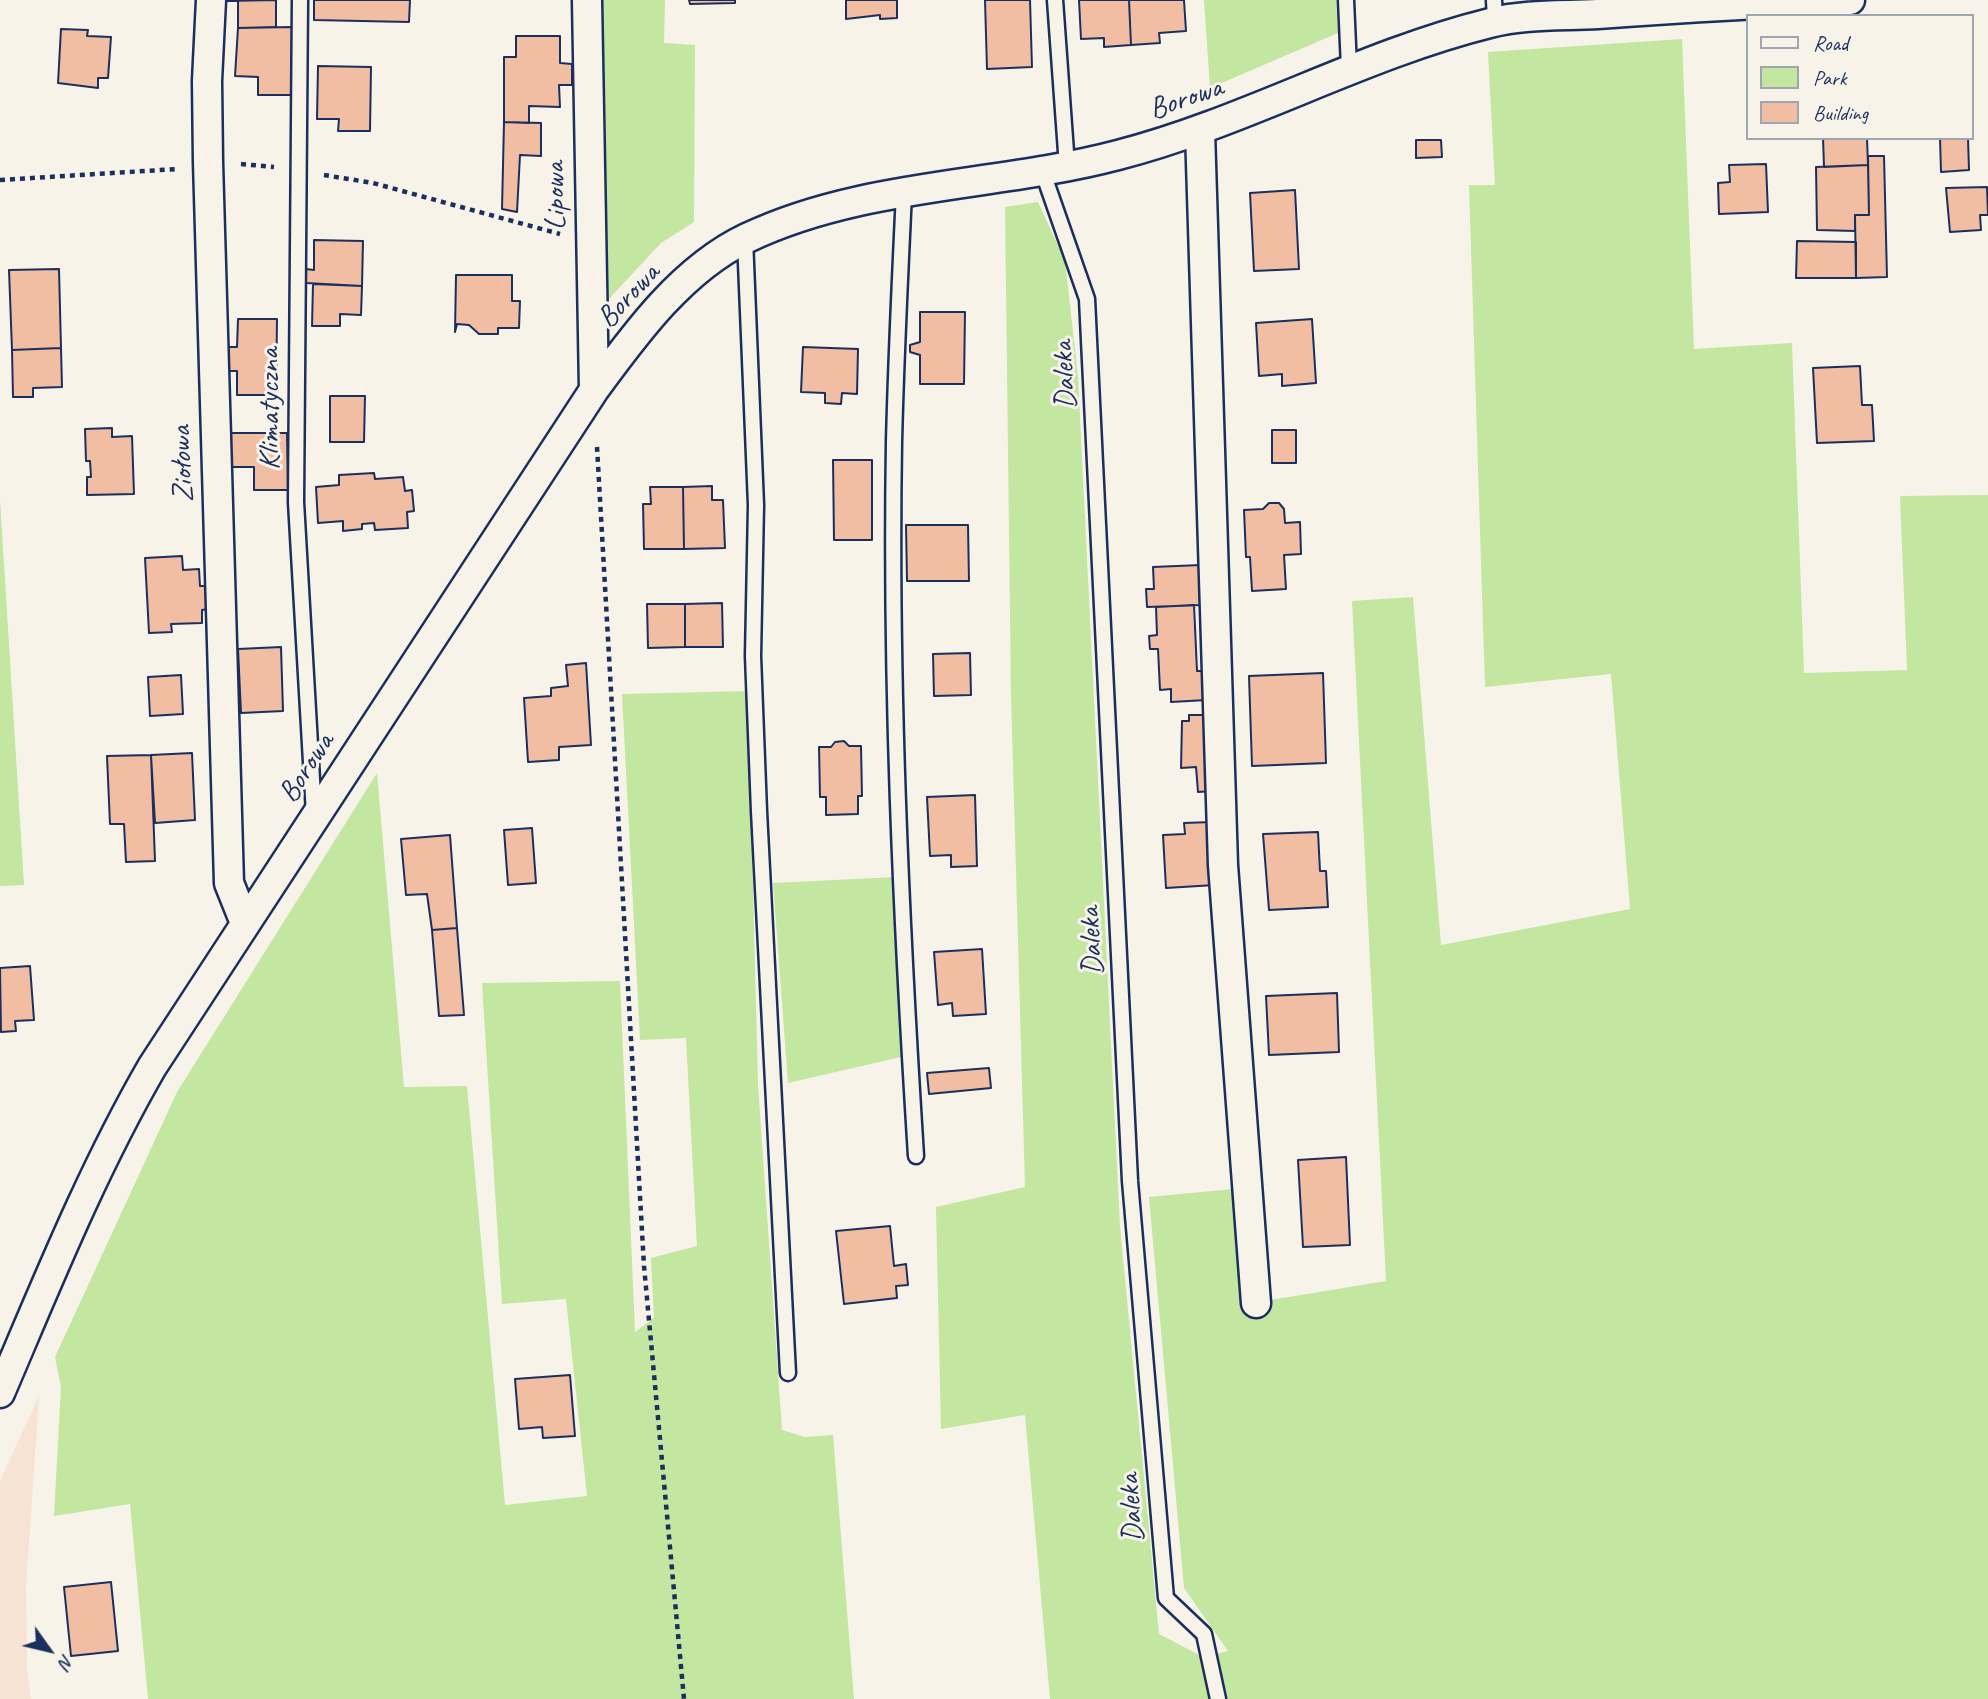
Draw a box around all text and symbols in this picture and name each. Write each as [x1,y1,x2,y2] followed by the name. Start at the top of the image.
[1746,14,1974,140] legend
[1813,30,1848,56] text: Road
[1813,65,1846,91] text: Park
[1144,70,1228,128] street label: Borowa
[1813,100,1868,126] text: Building
[537,161,575,231] street label: Lipowa
[590,256,668,336] street label: Borowa
[1045,340,1085,410] street label: Daleka
[252,348,288,470] street label: Klimatyczna
[164,425,202,503] street label: Ziołowa
[271,727,343,809] street label: Borowa
[1072,906,1112,976] street label: Daleka
[1112,1473,1152,1543] street label: Daleka
[14,1615,84,1685] north arrow
[53,1650,80,1673] text: N

